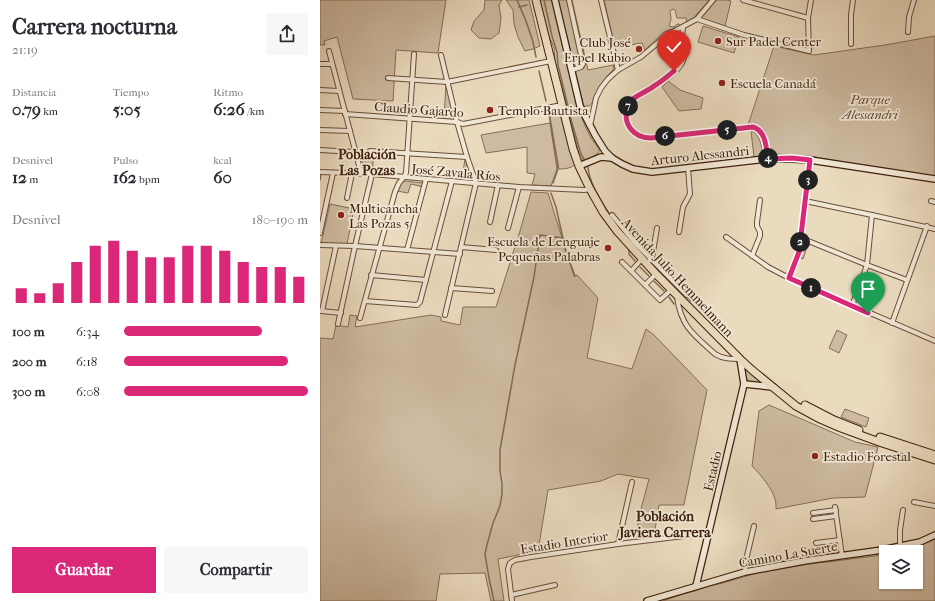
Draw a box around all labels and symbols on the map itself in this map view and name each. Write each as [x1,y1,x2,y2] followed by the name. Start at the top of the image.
[657,30,691,71] pin
[726,34,822,49] place label: Sur Padel Center
[564,35,632,65] place label: Club José Erpel Rubio
[713,36,723,46] marker: Sur Padel Center
[634,44,644,54] marker: Club José Erpel Rubio
[730,76,817,91] place label: Escuela Canadá
[717,78,727,88] marker: Escuela Canadá
[840,92,899,122] park label: Parque Alessandri
[618,96,638,116] pin: 7
[374,99,464,120] street label: Claudio Gajardo
[498,103,589,118] place label: Templo Bautista
[485,105,495,115] marker: Templo Bautista
[717,120,737,140] pin: 5
[655,126,675,146] pin: 6
[649,143,750,168] street label: Arturo Alessandri
[338,146,397,179] district label: Población Las Pozas
[758,148,778,168] pin: 4
[410,161,501,184] street label: José Zavala Ríos
[798,170,818,190] pin: 3
[349,201,419,231] place label: Multicancha Las Pozas 5
[336,210,346,220] marker: Multicancha Las Pozas 5
[618,214,737,340] street label: Avenida Julio Hemmelmann
[790,232,810,252] pin: 2
[487,234,601,264] place label: Escuela de Lenguaje Pequeñas Palabras
[603,243,613,253] marker: Escuela de Lenguaje Pequeñas Palabras
[851,272,885,313] pin
[801,278,821,298] pin: 1
[701,449,724,493] street label: Estadio
[823,449,911,464] place label: Estadio Forestal
[810,451,820,461] marker: Estadio Forestal
[617,508,711,541] district label: Población Javiera Carrera
[519,528,609,557] street label: Estadio Interior
[738,538,839,571] street label: Camino La Suerte

